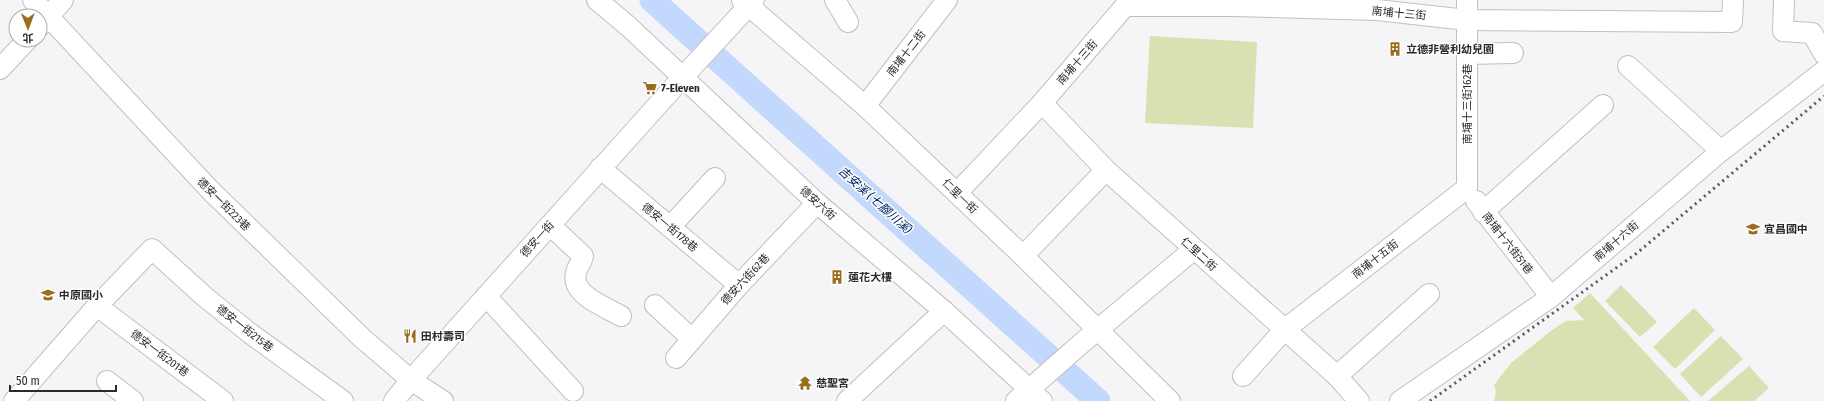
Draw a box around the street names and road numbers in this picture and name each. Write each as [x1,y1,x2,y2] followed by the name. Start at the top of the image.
[1371,5,1427,22] street label: 南埔十三街
[884,28,928,79] street label: 南埔十二街
[1054,37,1100,87] street label: 南埔十三街
[1461,64,1474,144] street label: 南埔十三街162巷
[194,175,253,234] street label: 德安一街223巷
[939,176,980,216] street label: 仁里一街
[797,184,838,223] street label: 德安六街
[639,200,700,255] street label: 德安一街178巷
[1479,210,1536,277] street label: 南埔十六街51巷
[1591,218,1641,264] street label: 南埔十六街
[518,219,557,260] street label: 德安一街
[1178,235,1219,274] street label: 仁里二街
[1350,237,1401,281] street label: 南埔十五街
[718,251,772,308] street label: 德安六街62巷
[214,302,276,355] street label: 德安一街215巷
[128,327,191,380] street label: 德安一街201巷

